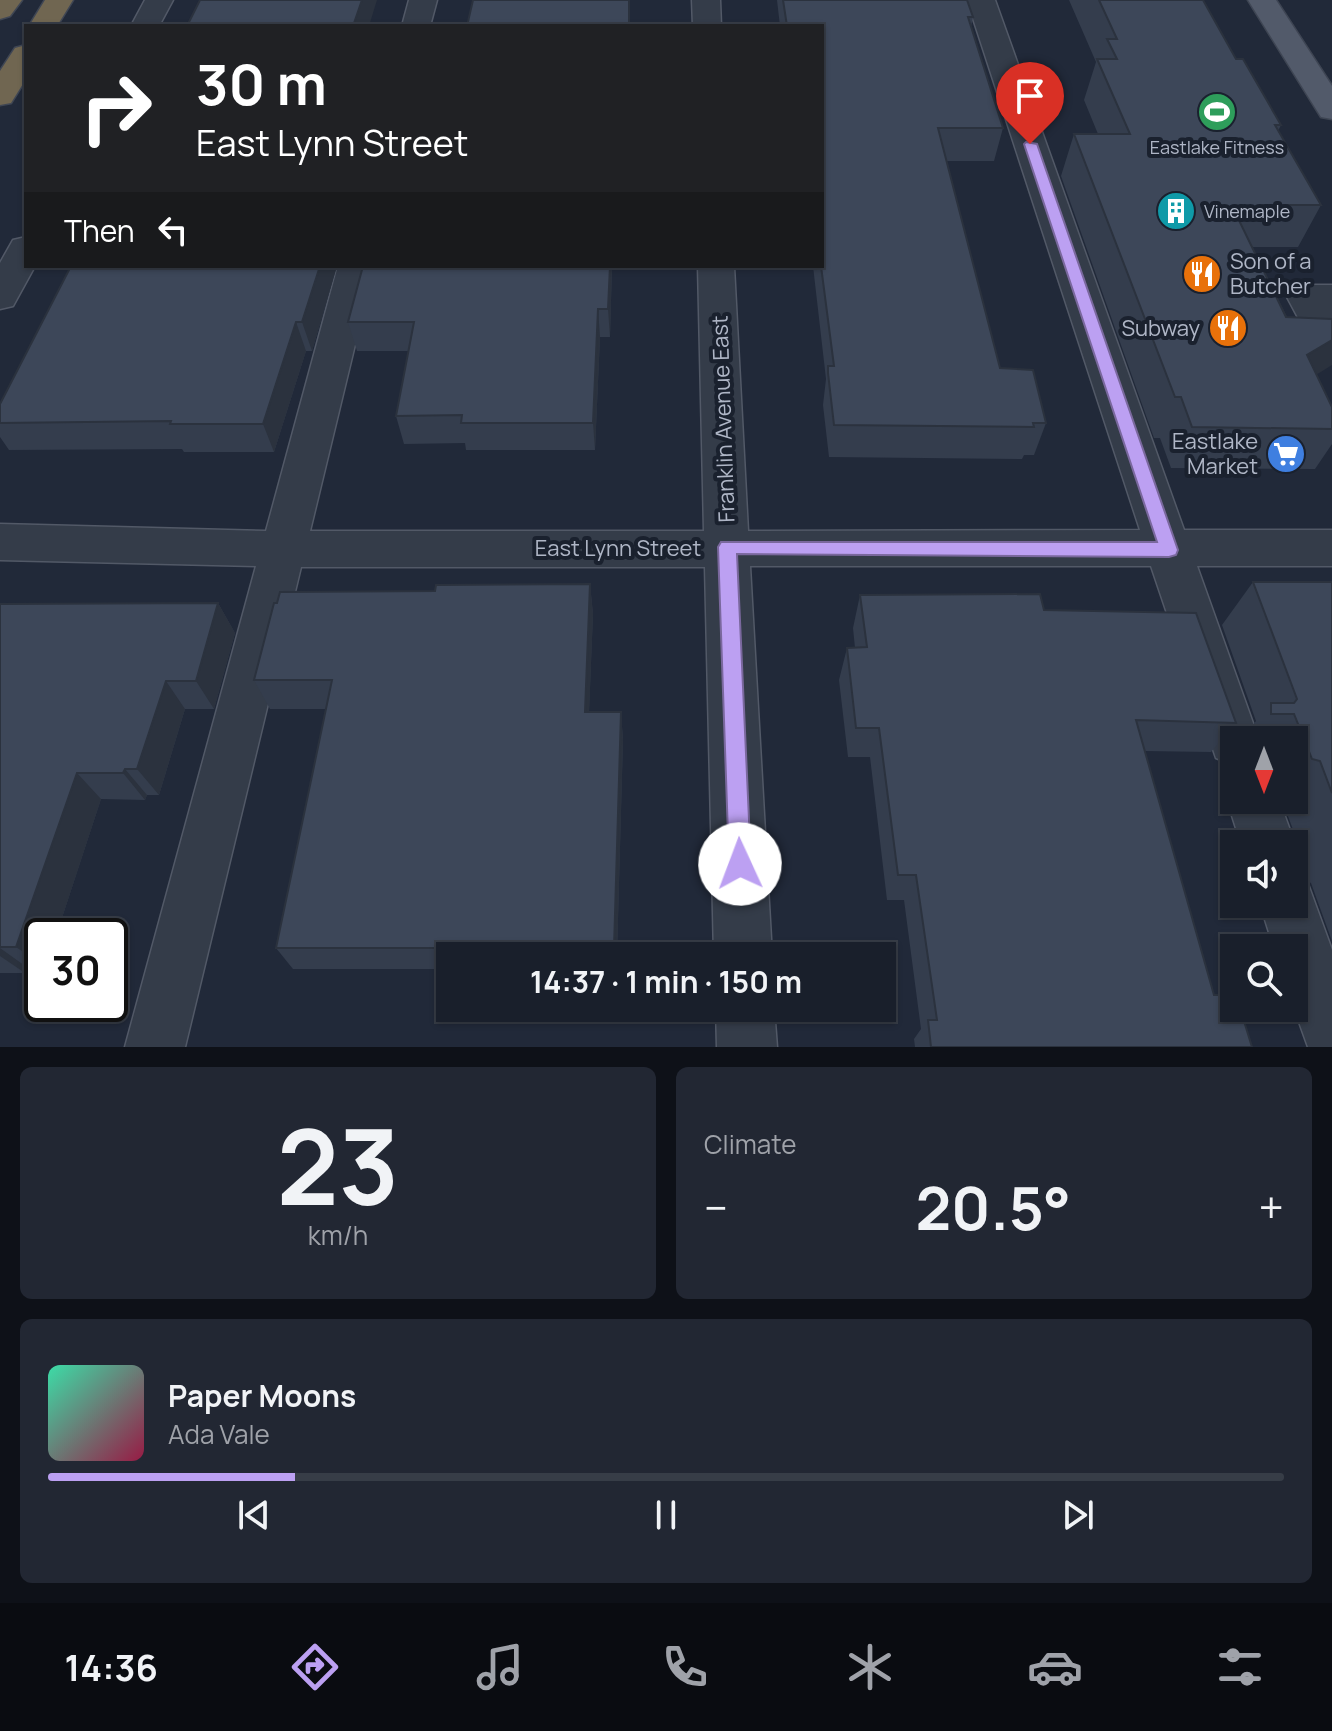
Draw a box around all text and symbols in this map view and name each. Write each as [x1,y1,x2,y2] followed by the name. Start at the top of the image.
[196,45,327,122] text: 30 m
[64,56,168,160] icon: right
[996,62,1064,144] pin
[1008,74,1052,118] icon: arrive
[1196,91,1238,133] sports icon: Eastlake Fitness
[196,118,468,167] text: East Lynn Street
[1150,135,1284,159] place label: Eastlake Fitness
[1155,190,1197,232] building icon: Vinemaple
[1204,199,1290,223] place label: Vinemaple
[151,208,195,252] icon: left
[64,210,135,251] text: Then
[1230,246,1311,301] place label: Son of a Butcher
[1181,253,1223,295] restaurant icon: Son of a Butcher
[1207,307,1249,349] restaurant icon: Subway
[1121,313,1200,343] place label: Subway
[704,315,742,523] street label: Franklin Avenue East
[1172,426,1258,481] place label: Eastlake Market
[1265,433,1307,475] supermarket icon: Eastlake Market
[535,533,701,563] street label: East Lynn Street
[1220,726,1308,814] north arrow
[1220,726,1308,1022] map controls
[698,822,782,906] position arrow
[1220,830,1308,918] button: sound
[24,918,128,1022] speed limit sign: 30
[1220,934,1308,1022] button: search
[530,961,802,1002] text: 14:37 · 1 min · 150 m
[277,1094,399,1236] text: 23
[704,1126,796,1162] text: Climate
[915,1166,1071,1248] text: 20.5°
[704,1177,728,1237] text: −
[1259,1177,1284,1237] text: +
[308,1217,368,1253] text: km/h
[168,1375,356,1416] text: Paper Moons
[168,1416,270,1452] text: Ada Vale
[232,1493,276,1537] icon: previous
[644,1493,688,1537] icon: pause
[1056,1493,1100,1537] icon: next
[287,1639,343,1695] icon: directions
[472,1639,528,1695] icon: music
[657,1639,713,1695] icon: phone
[842,1639,898,1695] icon: climate
[1027,1639,1083,1695] icon: car
[1212,1639,1268,1695] icon: filters
[64,1643,158,1692] text: 14:36

